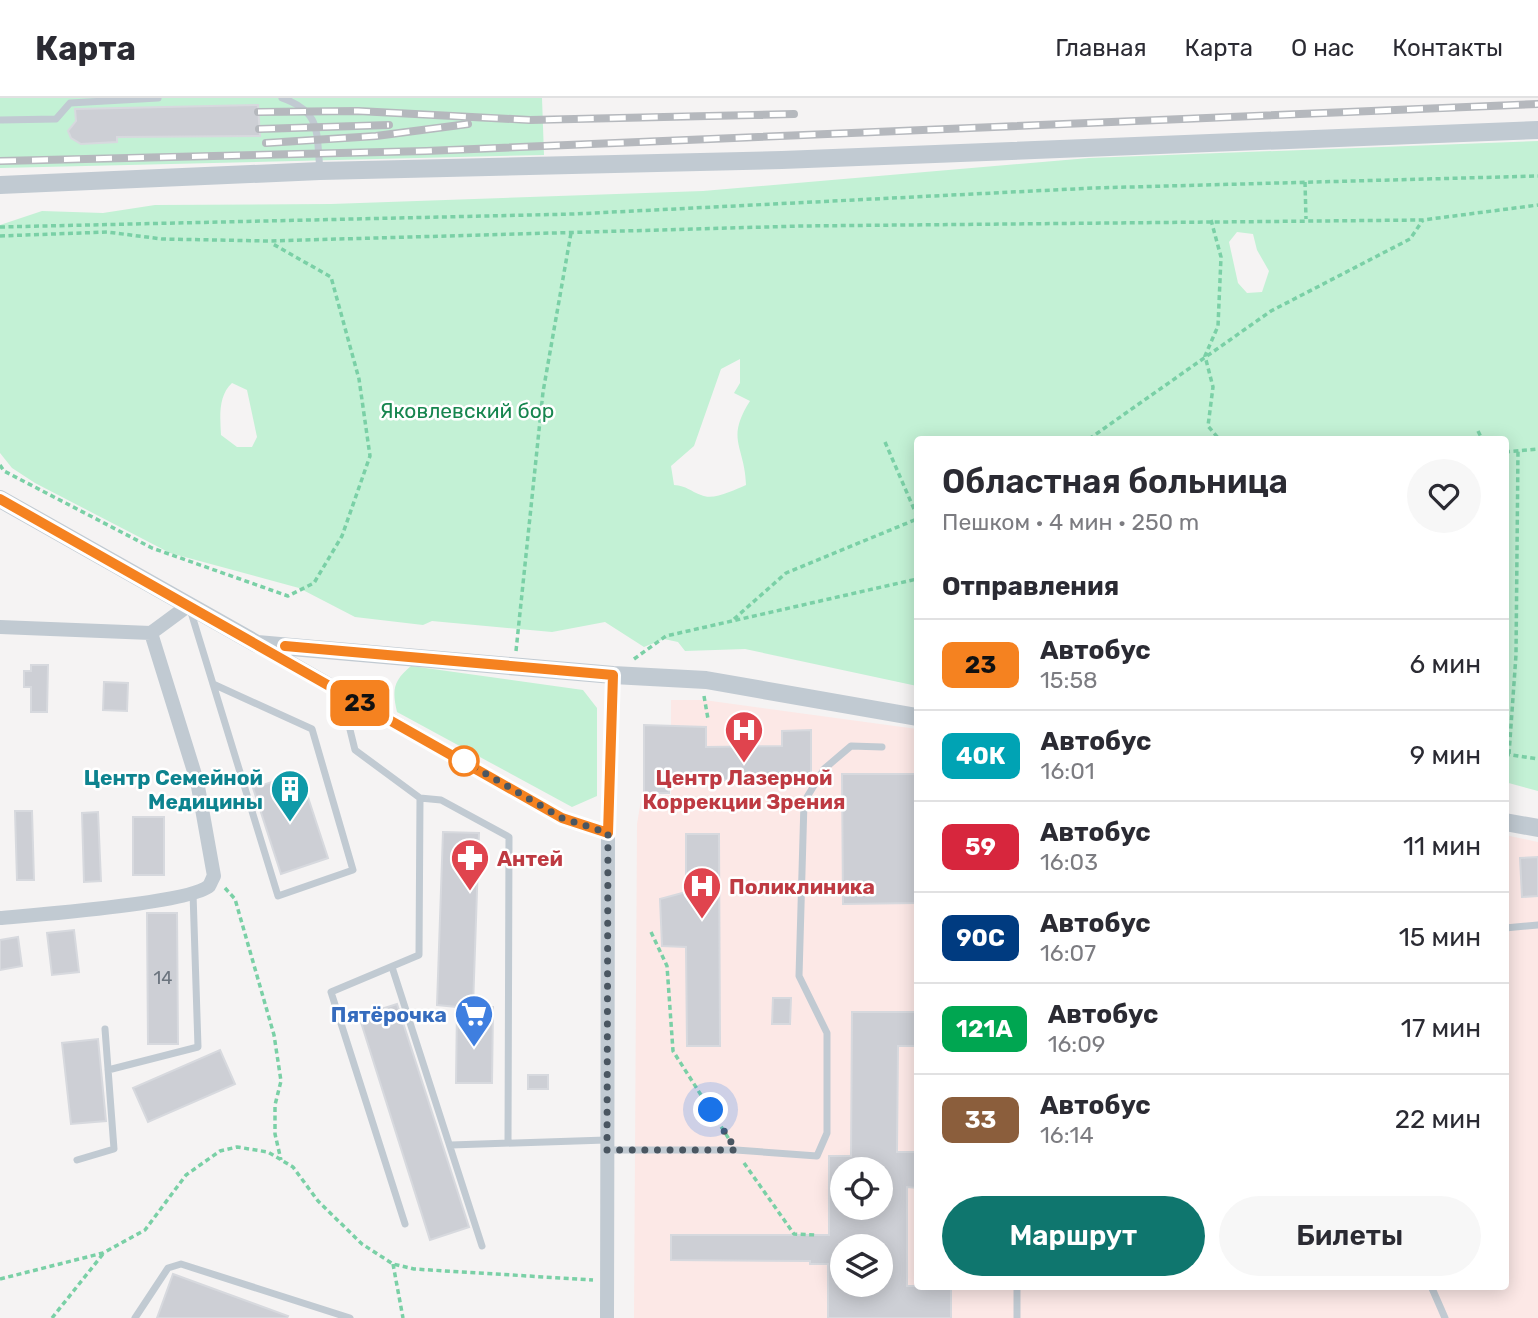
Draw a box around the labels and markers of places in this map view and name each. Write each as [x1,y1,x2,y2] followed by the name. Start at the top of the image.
[723,709,765,764] hospital icon: Центр Лазерной Коррекции Зрения
[449,746,479,776] unlabelled marker
[84,765,263,814] place label: Центр Семейной Медицины
[642,765,846,814] place label: Центр Лазерной Коррекции Зрения
[269,768,311,823] building icon: Центр Семейной Медицины
[449,837,491,892] pharmacy icon: Антей
[497,846,563,871] place label: Антей
[681,865,723,920] hospital icon: Поликлиника
[729,874,875,899] place label: Поликлиника
[453,993,495,1048] supermarket icon: Пятёрочка
[331,1002,447,1027] place label: Пятёрочка

